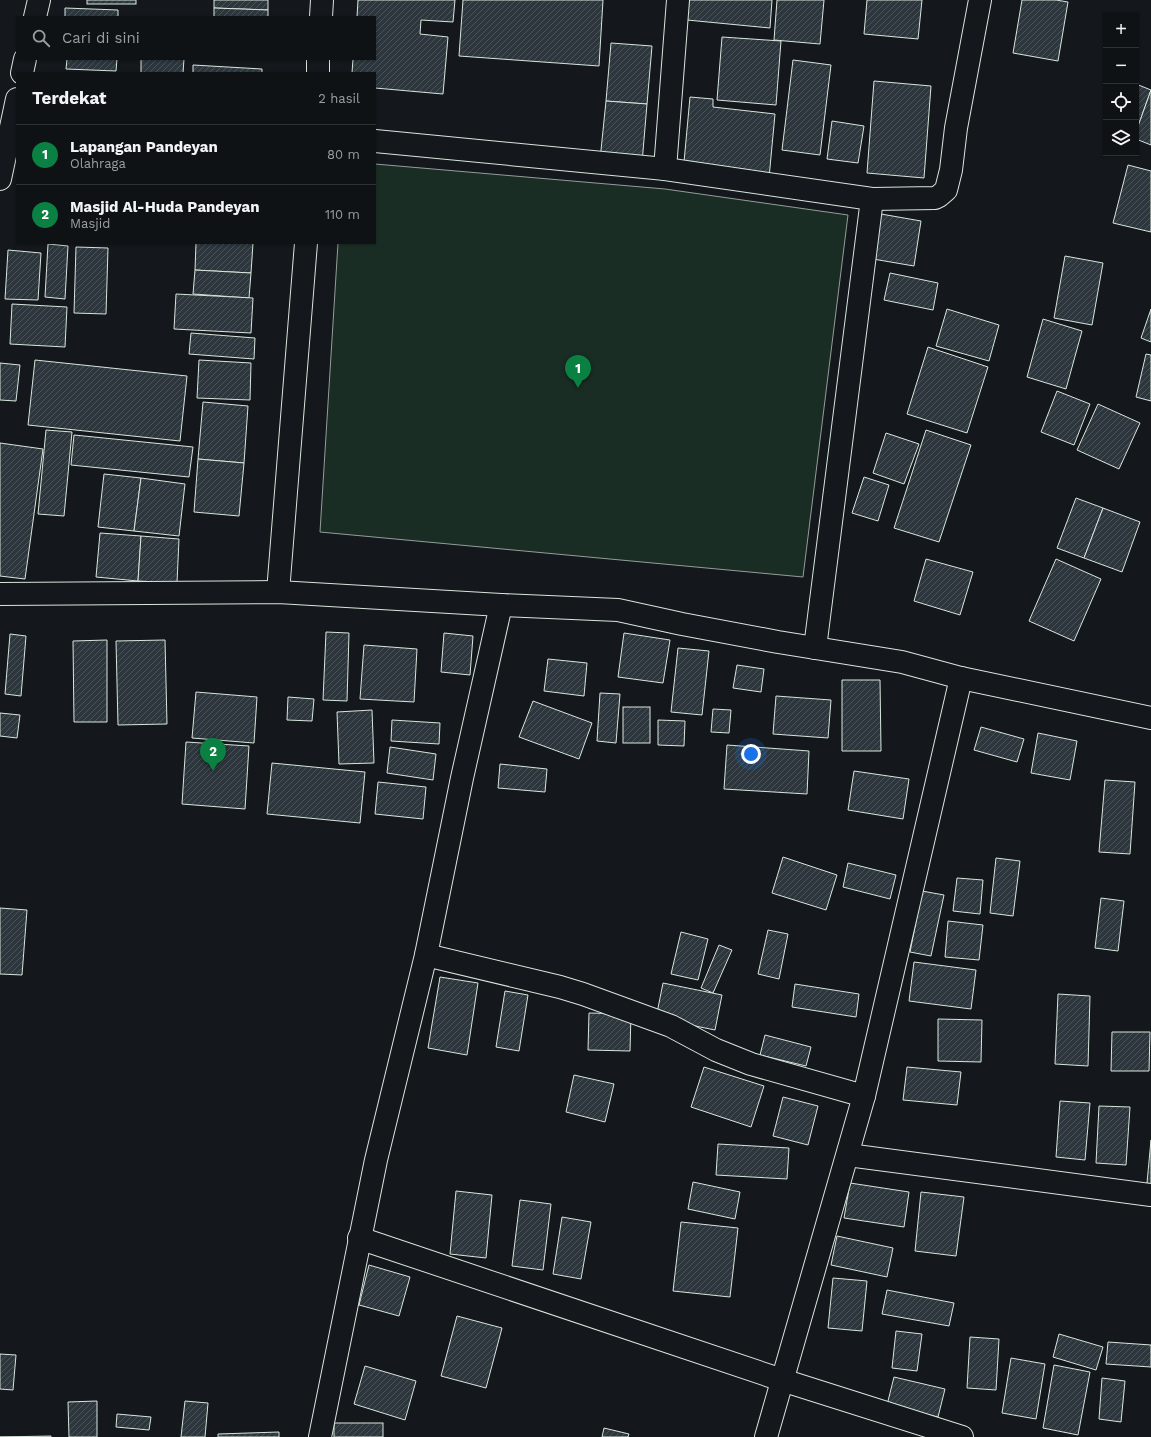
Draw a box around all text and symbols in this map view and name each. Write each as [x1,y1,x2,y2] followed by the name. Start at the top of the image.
[1103,12,1139,156] map controls
[1103,12,1139,48] button: +
[16,16,376,60] search box
[30,27,52,49] icon: search
[62,29,140,47] text: Cari di sini
[1103,48,1139,84] button: −
[1103,84,1139,120] button: locate
[32,88,107,108] text: Terdekat
[318,91,360,106] text: 2 hasil
[1103,120,1139,156] button: layers
[70,138,218,156] text: Lapangan Pandeyan
[42,147,48,162] text: 1
[327,147,360,162] text: 80 m
[70,156,126,171] text: Olahraga
[70,198,259,216] text: Masjid Al-Huda Pandeyan
[41,207,49,222] text: 2
[325,207,360,222] text: 110 m
[70,216,110,231] text: Masjid
[565,355,591,388] pin: 1
[200,738,226,771] pin: 2
[741,744,761,764] your location

